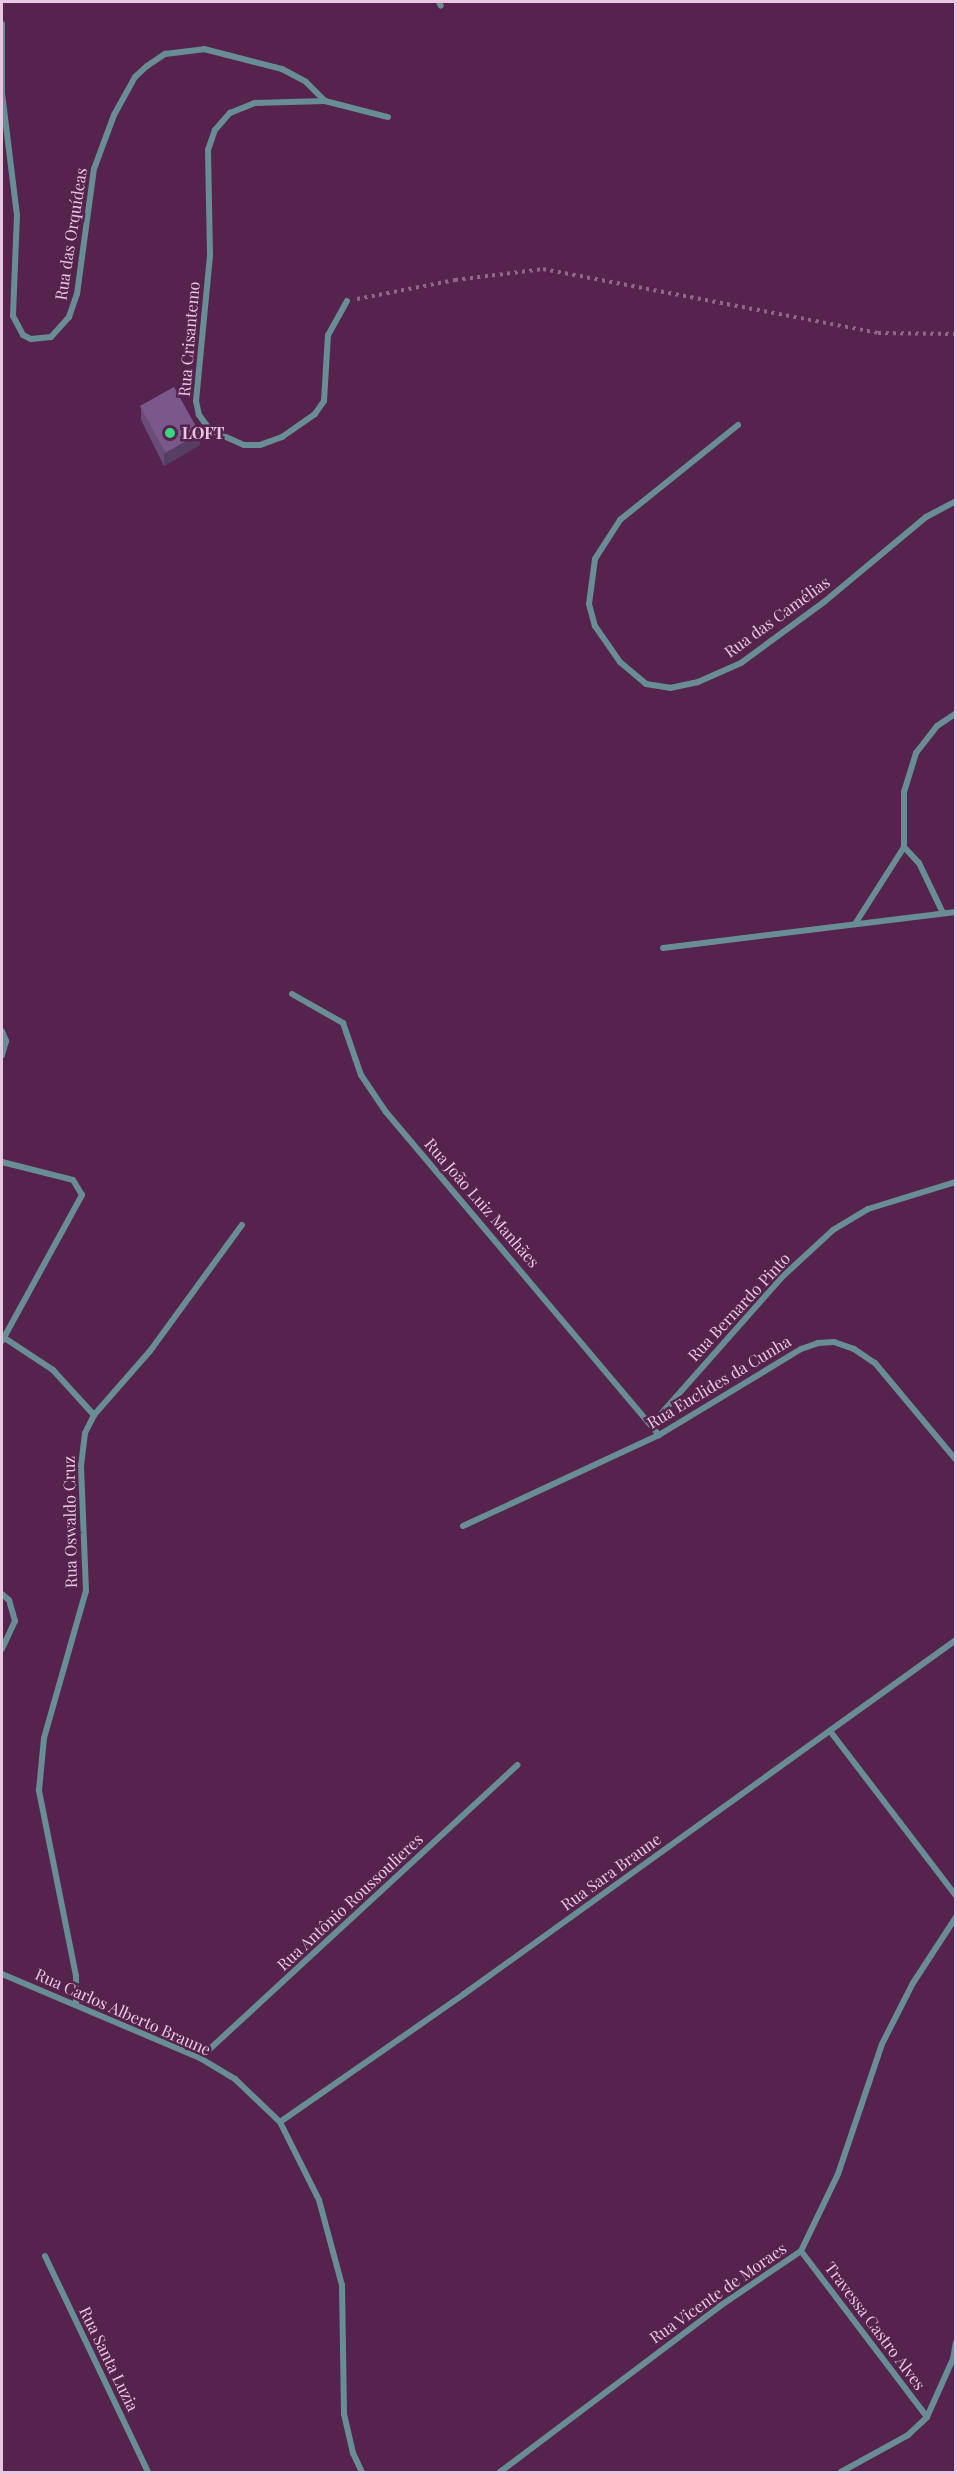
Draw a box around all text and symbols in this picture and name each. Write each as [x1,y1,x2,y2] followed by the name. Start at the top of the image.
[51,166,91,302] street label: Rua das Orquídeas
[174,280,204,398] street label: Rua Crisantemo
[182,423,224,443] place label: LOFT
[163,426,177,440] marker: LOFT
[721,572,833,662] street label: Rua das Camélias
[421,1134,543,1272] street label: Rua João Luiz Manhães
[684,1249,794,1365] street label: Rua Bernardo Pinto
[643,1331,795,1433] street label: Rua Euclides da Cunha
[59,1456,81,1588] street label: Rua Oswaldo Cruz
[273,1829,427,1975] street label: Rua Antônio Roussoulieres
[557,1829,665,1915] street label: Rua Sara Braune
[32,1964,214,2060] street label: Rua Carlos Alberto Braune
[646,2238,790,2348] street label: Rua Vicente de Moraes
[820,2258,930,2394] street label: Travessa Castro Alves
[75,2303,143,2415] street label: Rua Santa Luzia

